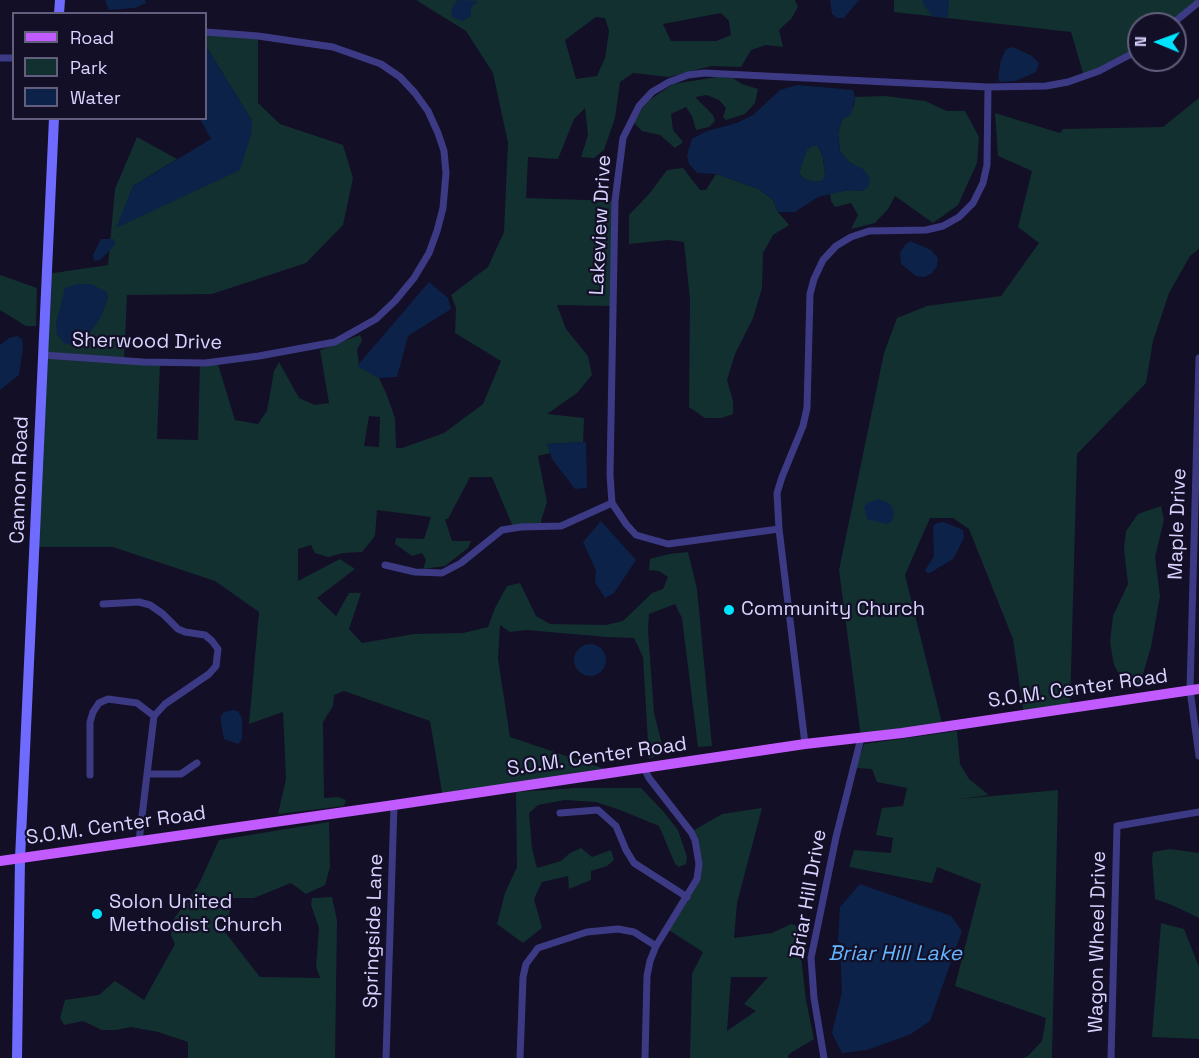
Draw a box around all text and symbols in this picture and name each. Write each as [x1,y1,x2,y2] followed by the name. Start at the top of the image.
[12,12,207,120] legend
[1127,12,1187,72] north arrow
[70,26,114,49] text: Road
[1130,36,1151,47] text: N
[70,56,107,79] text: Park
[70,86,121,109] text: Water
[585,154,617,296] street label: Lakeview Drive
[72,329,222,355] street label: Sherwood Drive
[6,416,34,544] street label: Cannon Road
[1164,468,1192,580] street label: Maple Drive
[741,598,925,622] place label: Community Church
[722,603,736,617] marker: Community Church
[986,664,1170,714] street label: S.O.M. Center Road
[505,732,689,782] street label: S.O.M. Center Road
[24,801,208,851] street label: S.O.M. Center Road
[786,828,832,960] street label: Briar Hill Drive
[1084,851,1112,1033] street label: Wagon Wheel Drive
[359,853,389,1009] street label: Springside Lane
[109,891,283,938] place label: Solon United Methodist Church
[90,907,104,921] marker: Solon United Methodist Church
[828,941,962,967] water label: Briar Hill Lake

